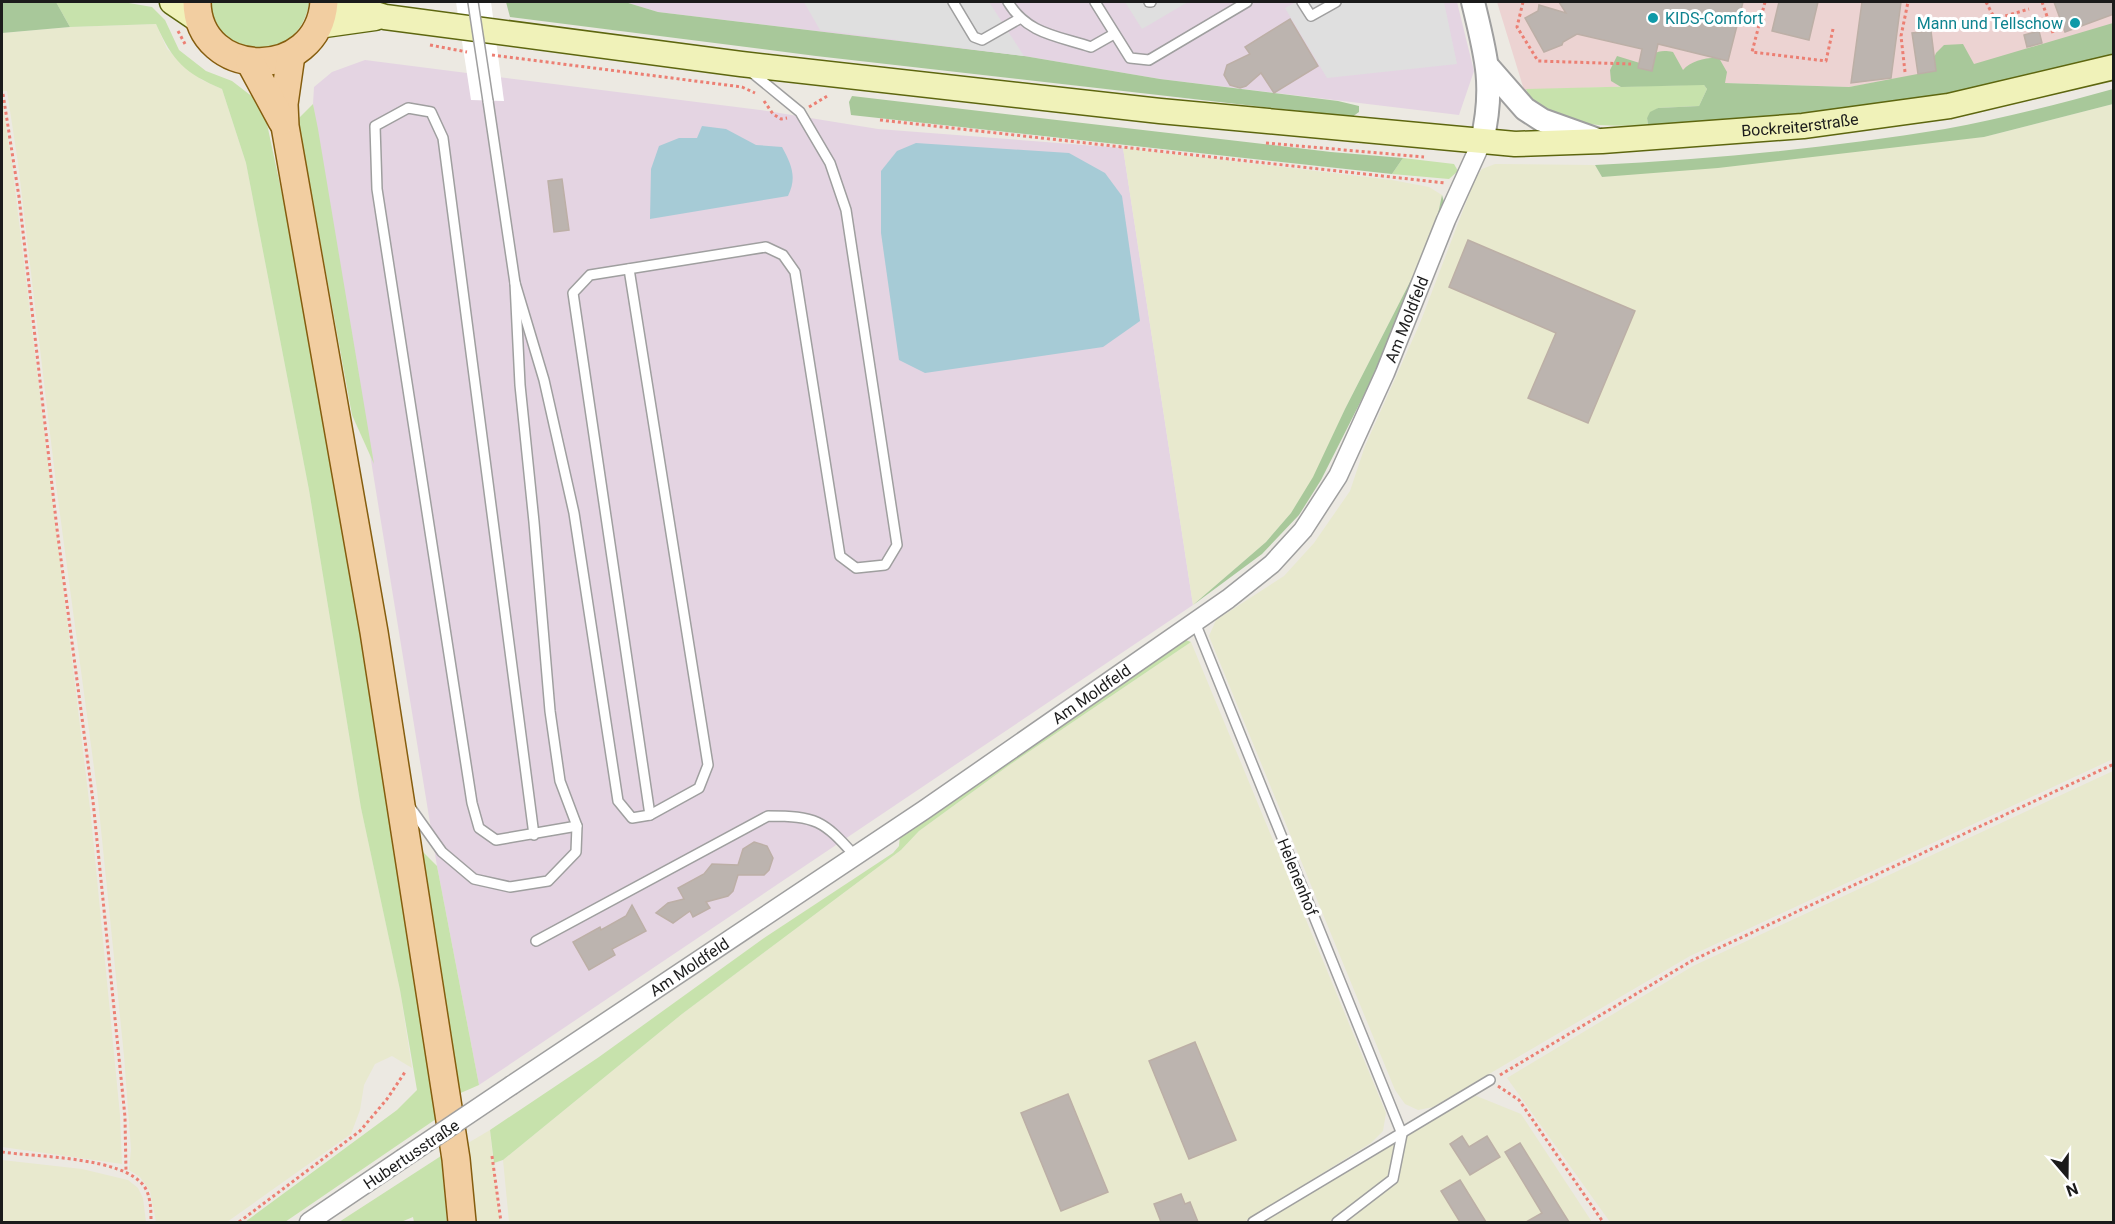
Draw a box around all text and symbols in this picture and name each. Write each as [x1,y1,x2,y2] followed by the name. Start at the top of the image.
[1665,9,1763,28] place label: KIDS-Comfort
[1646,11,1660,25] marker: KIDS-Comfort
[1917,14,2063,33] place label: Mann und Tellschow
[2068,16,2082,30] marker: Mann und Tellschow
[1741,110,1860,141] street label: Bockreiterstraße
[1381,274,1433,365] street label: Am Moldfeld
[1049,660,1134,728] street label: Am Moldfeld
[1273,836,1322,919] street label: Helenenhof
[646,934,733,1000] street label: Am Moldfeld
[360,1115,463,1193] street label: Hubertusstraße
[2037,1146,2097,1206] north arrow
[2063,1179,2081,1200] text: N

